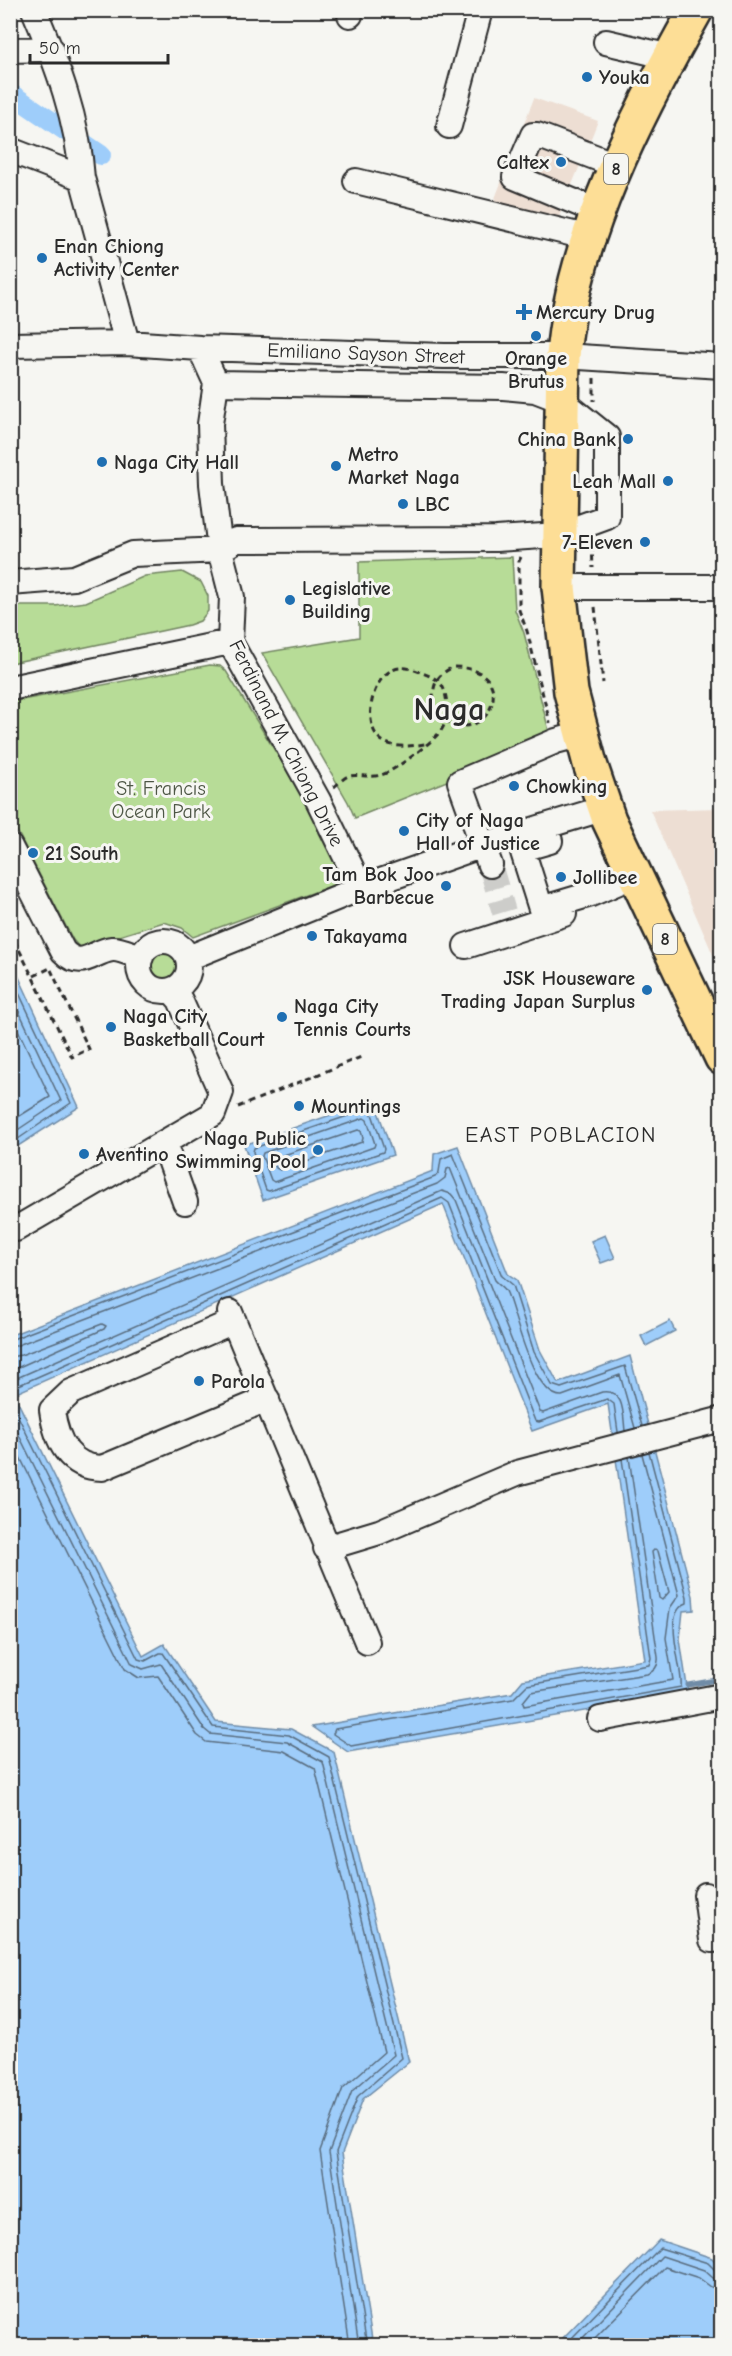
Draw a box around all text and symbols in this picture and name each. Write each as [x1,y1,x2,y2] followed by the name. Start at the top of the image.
[30,27,168,65] scale bar
[39,38,81,59] text: 50 m
[599,66,650,89] place label: Youka
[580,70,594,84] marker: Youka
[496,151,549,174] place label: Caltex
[604,154,628,184] road number: 8
[554,155,568,169] marker: Caltex
[54,235,179,281] place label: Enan Chiong Activity Center
[35,251,49,265] marker: Enan Chiong Activity Center
[536,301,655,324] place label: Mercury Drug
[517,305,531,319] marker: Mercury Drug
[529,329,543,343] marker: Orange Brutus
[267,339,466,368] street label: Emiliano Sayson Street
[505,347,567,393] place label: Orange Brutus
[517,428,616,451] place label: China Bank
[621,432,635,446] marker: China Bank
[348,443,460,489] place label: Metro Market Naga
[114,451,239,474] place label: Naga City Hall
[95,455,109,469] marker: Naga City Hall
[329,459,343,473] marker: Metro Market Naga
[572,470,656,493] place label: Leah Mall
[661,474,675,488] marker: Leah Mall
[415,493,450,516] place label: LBC
[396,497,410,511] marker: LBC
[562,531,633,554] place label: 7-Eleven
[638,535,652,549] marker: 7-Eleven
[302,577,391,623] place label: Legislative Building
[283,593,297,607] marker: Legislative Building
[224,636,349,850] street label: Ferdinand M. Chiong Drive
[414,691,484,728] district label: Naga
[526,775,608,798] place label: Chowking
[112,777,211,823] park label: St. Francis Ocean Park
[507,779,521,793] marker: Chowking
[416,809,540,855] place label: City of Naga Hall of Justice
[397,824,411,838] marker: City of Naga Hall of Justice
[45,842,119,865] place label: 21 South
[26,846,40,860] marker: 21 South
[322,863,434,909] place label: Tam Bok Joo Barbecue
[573,866,637,889] place label: Jollibee
[554,870,568,884] marker: Jollibee
[439,879,453,893] marker: Tam Bok Joo Barbecue
[653,924,677,954] road number: 8
[324,925,408,948] place label: Takayama
[305,929,319,943] marker: Takayama
[441,967,635,1013] place label: JSK Houseware Trading Japan Surplus
[640,983,654,997] marker: JSK Houseware Trading Japan Surplus
[294,995,411,1041] place label: Naga City Tennis Courts
[123,1005,265,1051] place label: Naga City Basketball Court
[275,1010,289,1024] marker: Naga City Tennis Courts
[104,1020,118,1034] marker: Naga City Basketball Court
[311,1095,400,1118] place label: Mountings
[292,1099,306,1113] marker: Mountings
[465,1122,657,1148] district label: EAST POBLACION
[176,1127,307,1173] place label: Naga Public Swimming Pool
[96,1143,169,1166] place label: Aventino
[311,1143,325,1157] marker: Naga Public Swimming Pool
[77,1147,91,1161] marker: Aventino
[211,1370,265,1393] place label: Parola
[192,1374,206,1388] marker: Parola

